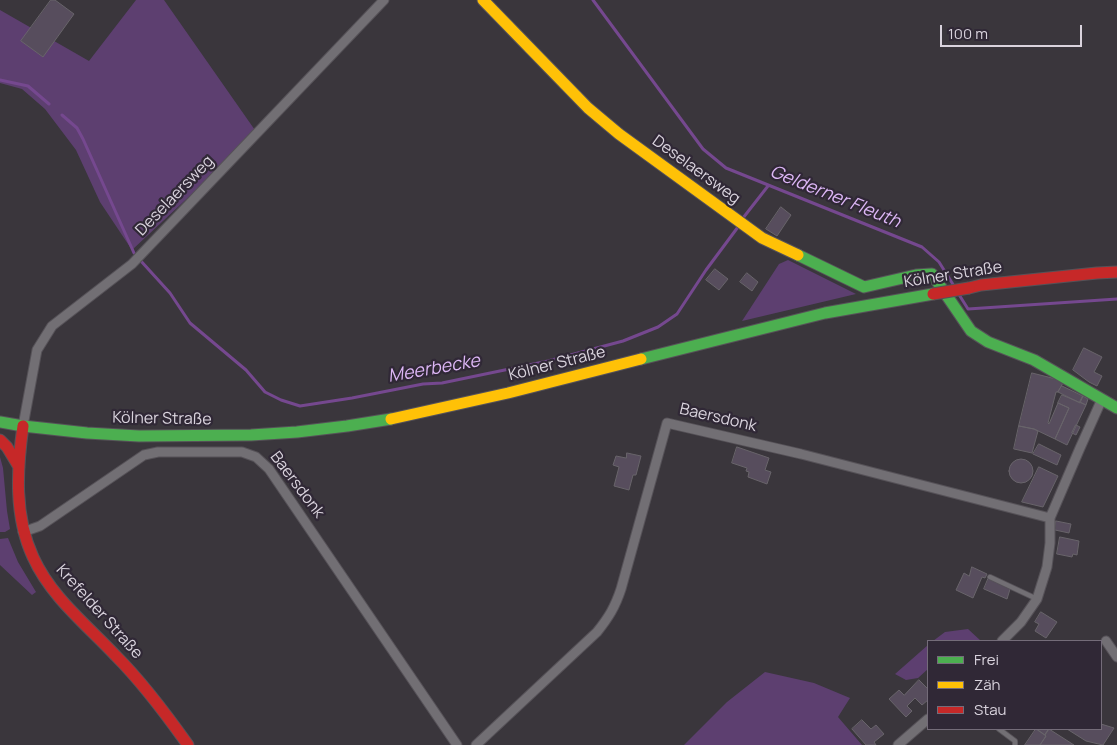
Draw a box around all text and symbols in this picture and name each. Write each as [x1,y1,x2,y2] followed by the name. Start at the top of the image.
[942,15,1084,47] scale bar
[948,23,988,44] text: 100 m
[648,132,744,208] street label: Deselaersweg
[132,152,218,240] street label: Deselaersweg
[767,161,903,233] water label: Gelderner Fleuth
[902,258,1004,292] street label: Kölner Straße
[506,343,608,385] street label: Kölner Straße
[386,350,482,388] water label: Meerbecke
[678,400,758,436] street label: Baersdonk
[112,409,212,429] street label: Kölner Straße
[266,448,328,522] street label: Baersdonk
[52,561,146,663] street label: Krefelder Straße
[927,640,1102,730] legend
[974,649,999,670] text: Frei
[974,674,1000,695] text: Zäh
[974,699,1007,720] text: Stau

